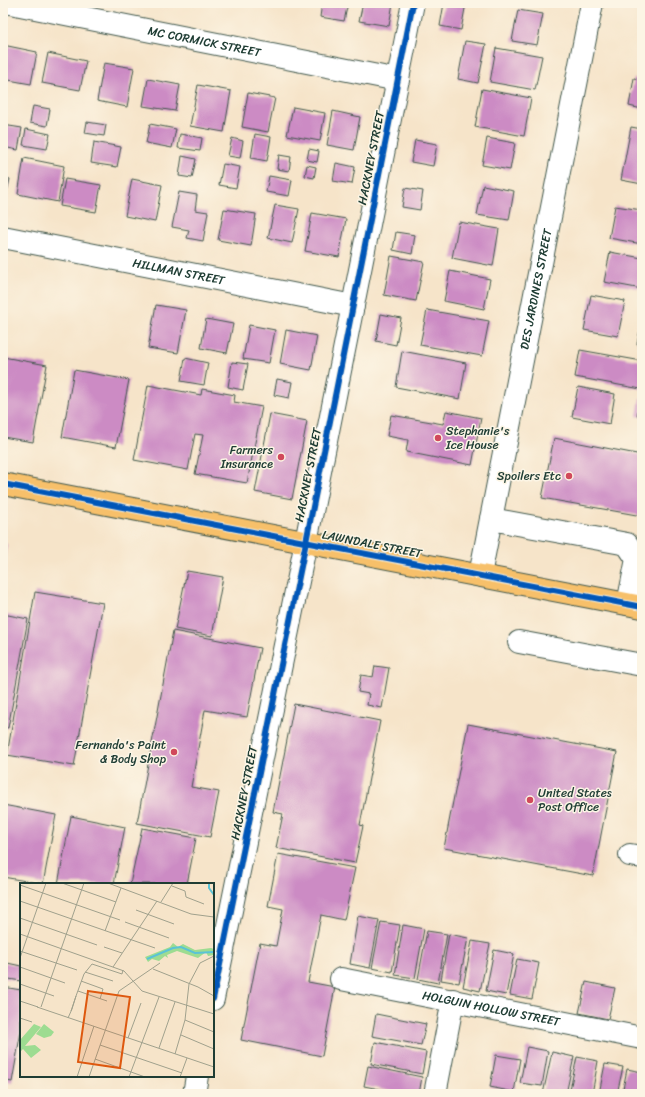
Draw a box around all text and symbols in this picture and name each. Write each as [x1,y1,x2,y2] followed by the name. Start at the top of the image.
[146,20,263,64] street label: MC CORMICK STREET
[351,108,391,207] street label: HACKNEY STREET
[513,227,559,352] street label: DES JARDINES STREET
[131,252,228,292] street label: HILLMAN STREET
[445,420,510,456] place label: Stephanie's Ice House
[288,425,328,524] street label: HACKNEY STREET
[433,433,443,443] marker: Stephanie's Ice House
[220,439,273,475] place label: Farmers Insurance
[276,452,286,462] marker: Farmers Insurance
[497,465,561,487] place label: Spoilers Etc
[564,471,574,481] marker: Spoilers Etc
[320,524,425,565] street label: LAWNDALE STREET
[76,734,167,770] place label: Fernando's Paint & Body Shop
[224,743,264,842] street label: HACKNEY STREET
[169,747,179,757] marker: Fernando's Paint & Body Shop
[538,782,612,818] place label: United States Post Office
[525,795,535,805] marker: United States Post Office
[20,883,214,1077] inset map
[420,984,563,1033] street label: HOLGUIN HOLLOW STREET

